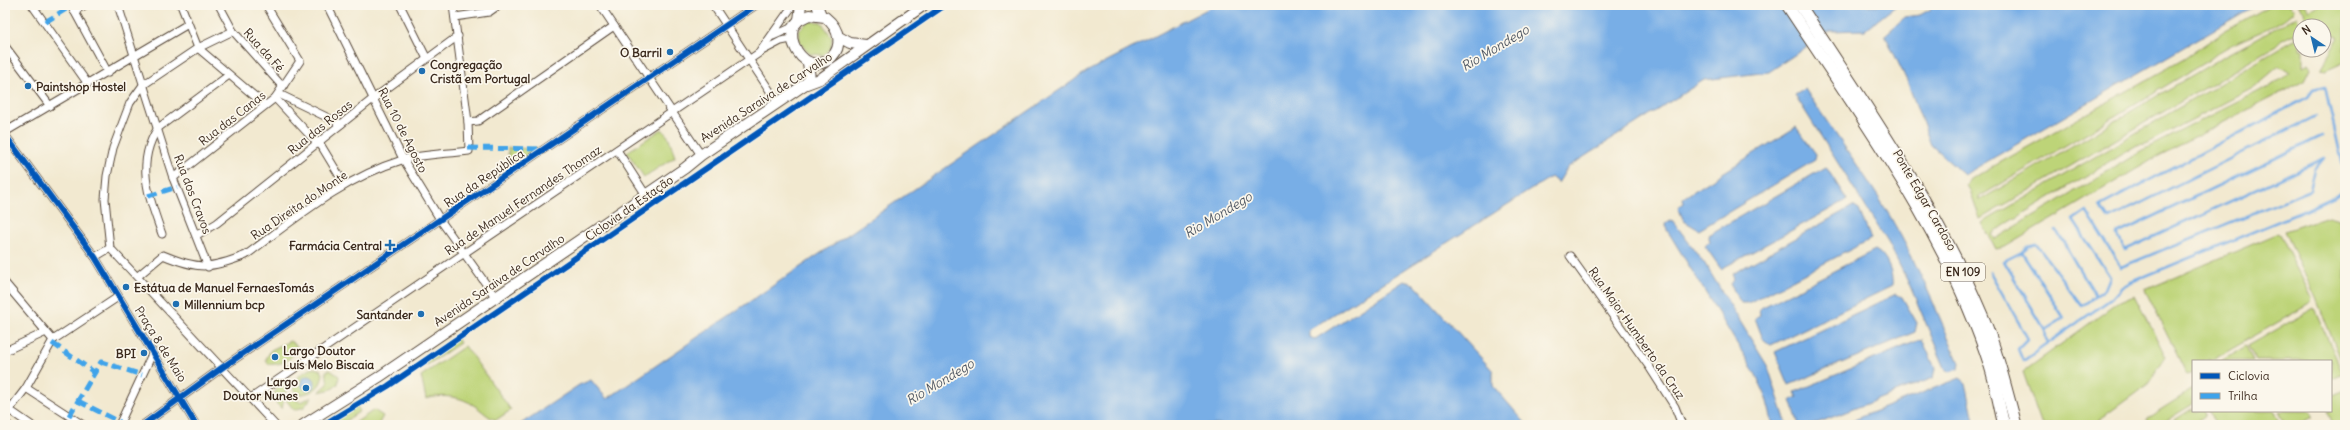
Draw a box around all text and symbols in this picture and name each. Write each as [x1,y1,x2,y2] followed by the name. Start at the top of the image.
[2292,18,2332,58] north arrow
[1458,21,1533,75] water label: Rio Mondego
[2299,22,2313,38] text: N
[240,25,288,75] street label: Rua da Fé
[620,45,662,60] place label: O Barril
[665,47,675,57] marker: O Barril
[697,49,835,145] street label: Avenida Saraiva de Carvalho
[430,57,531,87] place label: Congregação Cristã em Portugal
[417,66,427,76] marker: Congregação Cristã em Portugal
[36,79,126,95] place label: Paintshop Hostel
[23,81,33,91] marker: Paintshop Hostel
[375,85,431,175] street label: Rua 10 de Agosto
[196,87,268,149] street label: Rua das Canas
[285,96,355,158] street label: Rua das Rosas
[442,142,605,258] street label: Rua de Manuel Fernandes Thomaz
[441,146,527,210] street label: Rua da República
[1890,147,1960,254] street label: Ponte Edgar Cardoso
[171,152,215,236] street label: Rua dos Cravos
[248,167,350,243] street label: Rua Direita do Monte
[582,172,676,244] street label: Ciclovia da Estação
[1181,188,1256,242] water label: Rio Mondego
[431,230,567,329] street label: Avenida Saraiva de Carvalho
[289,238,382,253] place label: Farmácia Central
[385,240,395,250] marker: Farmácia Central
[1941,263,1985,281] road number: EN 109
[1586,264,1689,402] street label: Rua Major Humberto da Cruz
[134,280,315,295] place label: Estátua de Manuel FernaesTomás
[121,282,131,292] marker: Estátua de Manuel FernaesTomás
[184,297,265,313] place label: Millennium bcp
[171,299,181,309] marker: Millennium bcp
[132,303,190,385] street label: Praça 8 de Maio
[356,307,413,322] place label: Santander
[416,309,426,319] marker: Santander
[283,343,374,372] place label: Largo Doutor Luís Melo Biscaia
[116,346,137,361] place label: BPI
[139,348,149,358] marker: BPI
[270,352,280,362] marker: Largo Doutor Luís Melo Biscaia
[903,355,978,409] water label: Rio Mondego
[2192,360,2332,412] legend
[2228,368,2270,383] text: Ciclovia
[223,374,299,403] place label: Largo Doutor Nunes
[301,383,311,393] marker: Largo Doutor Nunes
[2228,388,2258,403] text: Trilha

